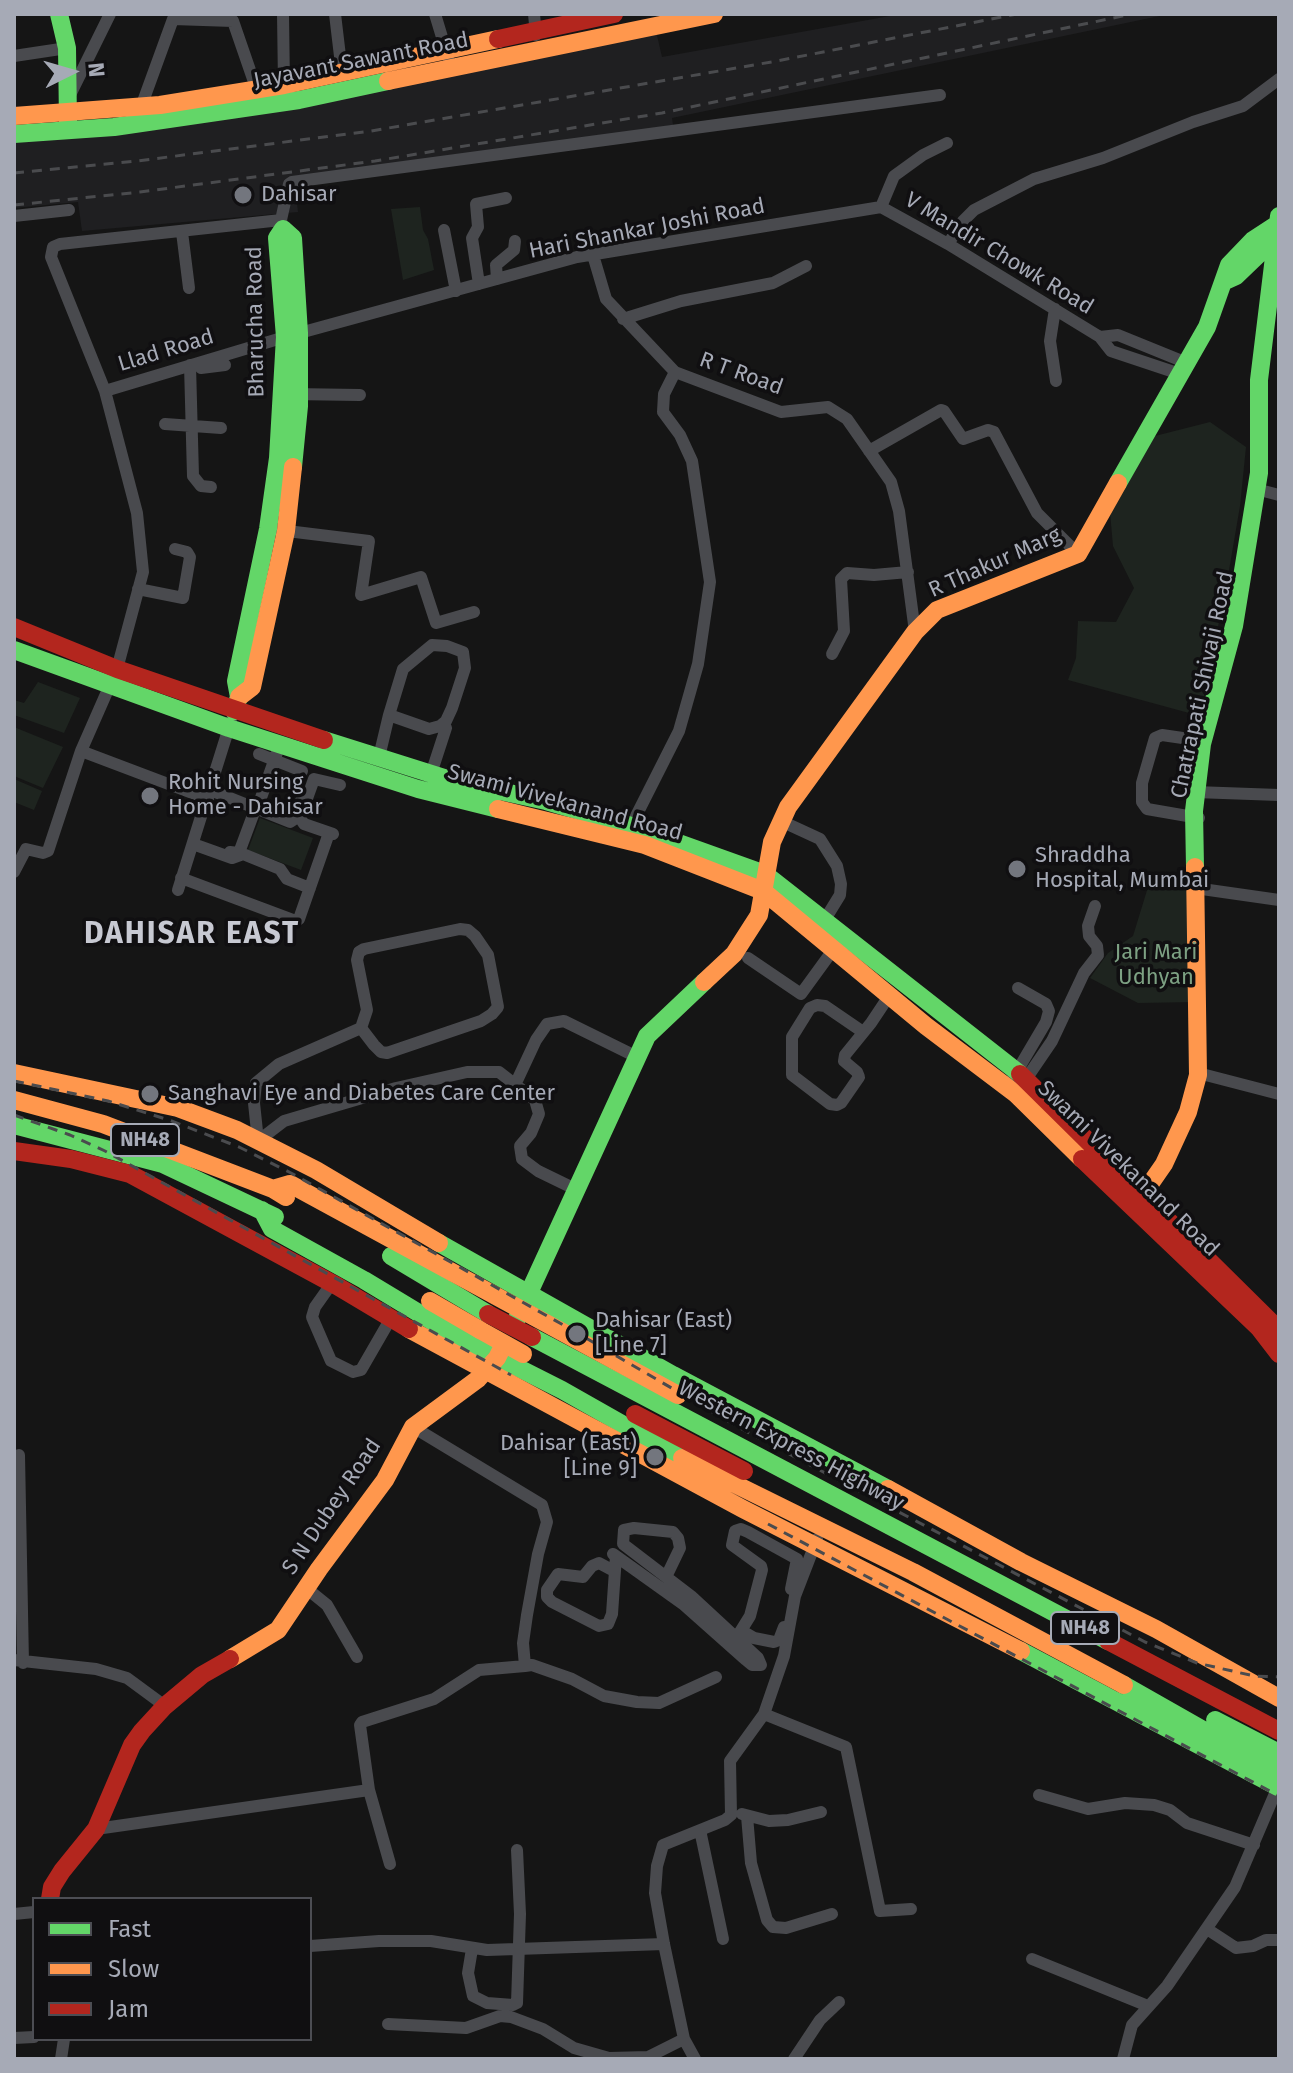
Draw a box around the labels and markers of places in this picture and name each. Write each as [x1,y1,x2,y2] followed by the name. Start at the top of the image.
[261,182,337,208] place label: Dahisar
[232,184,254,206] marker: Dahisar
[168,770,323,822] place label: Rohit Nursing Home - Dahisar
[139,785,161,807] marker: Rohit Nursing Home - Dahisar
[1035,843,1209,894] place label: Shraddha Hospital, Mumbai
[1006,858,1028,880] marker: Shraddha Hospital, Mumbai
[168,1081,555,1107] place label: Sanghavi Eye and Diabetes Care Center
[139,1083,161,1105] marker: Sanghavi Eye and Diabetes Care Center
[595,1308,732,1360] place label: Dahisar (East) [Line 7]
[566,1323,588,1345] marker: Dahisar (East) [Line 7]
[500,1431,637,1482] place label: Dahisar (East) [Line 9]
[644,1446,666,1468] marker: Dahisar (East) [Line 9]

